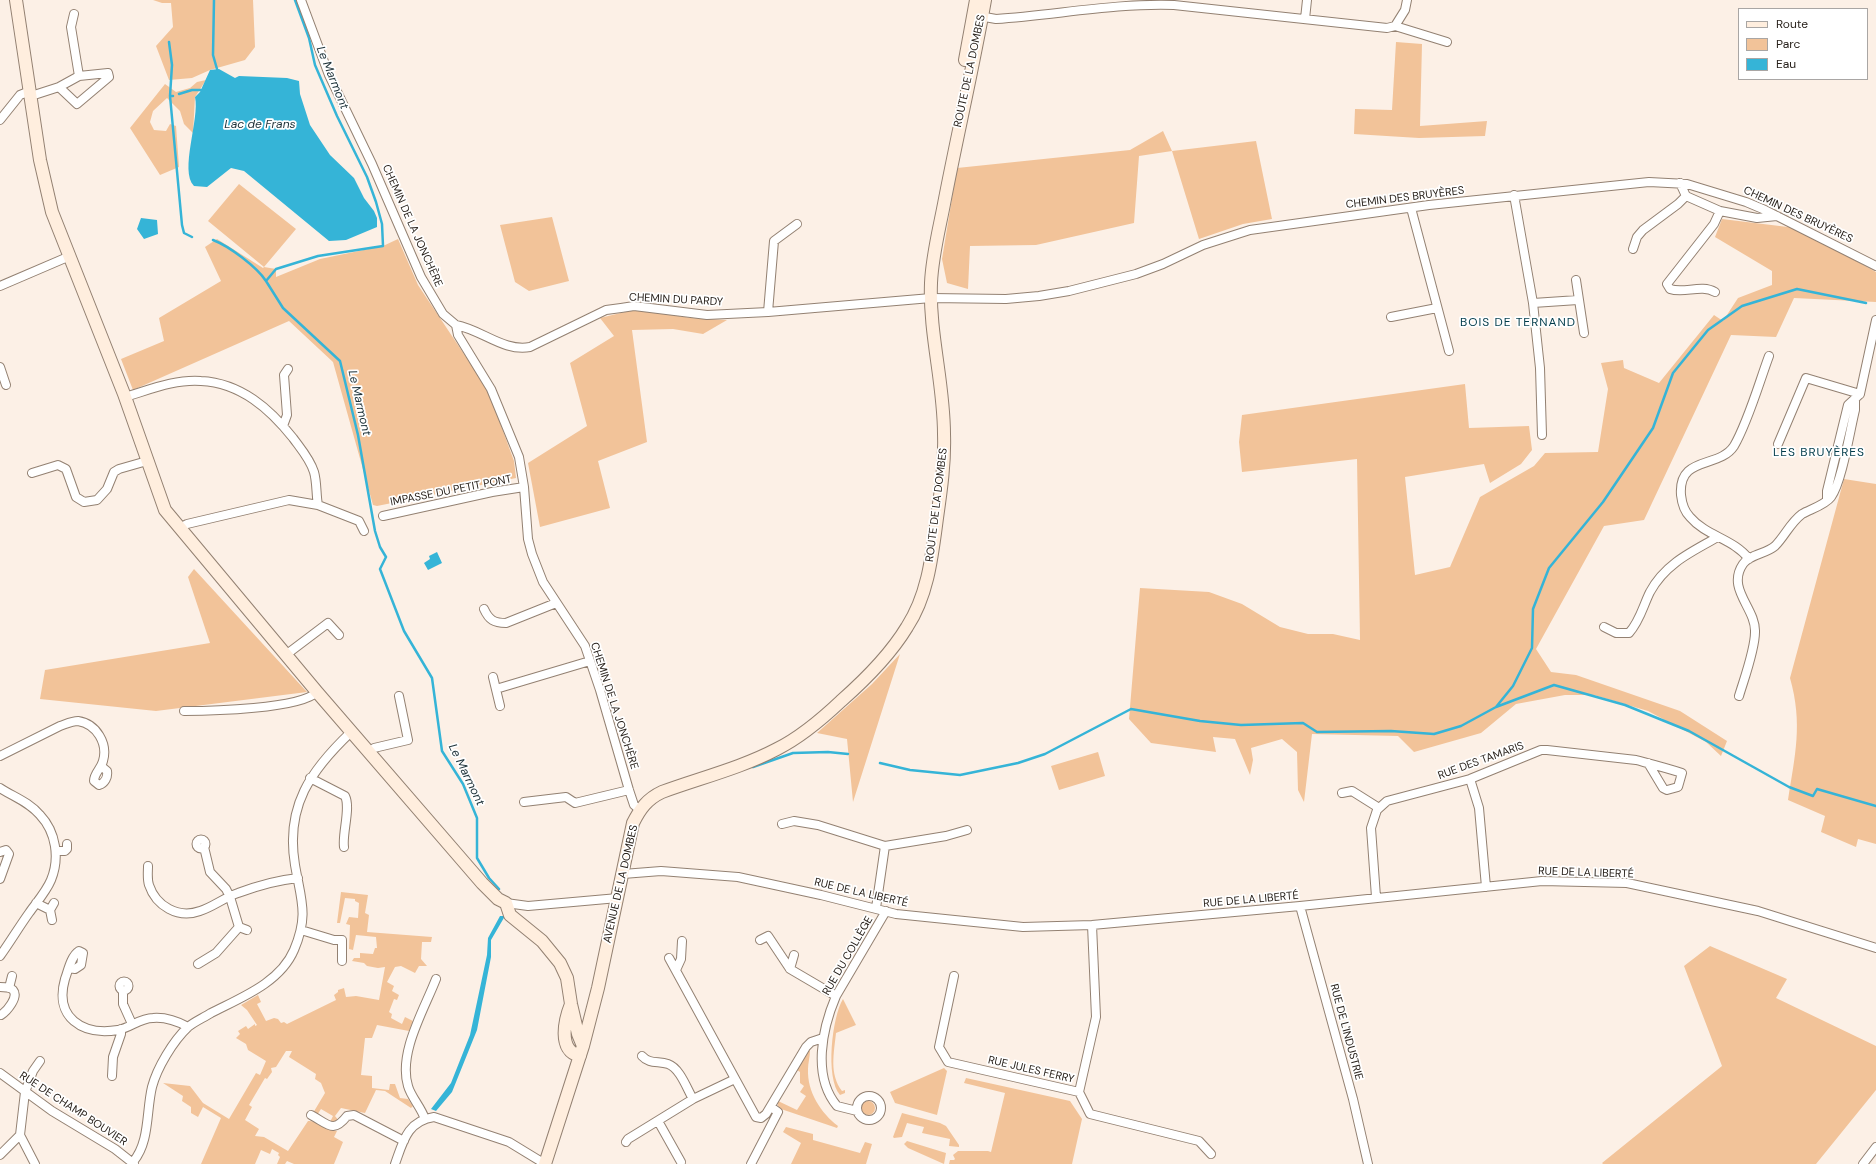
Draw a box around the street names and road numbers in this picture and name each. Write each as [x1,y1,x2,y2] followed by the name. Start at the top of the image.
[952,13,988,129] street label: ROUTE DE LA DOMBES
[379,163,445,289] street label: CHEMIN DE LA JONCHÈRE
[1345,184,1465,212] street label: CHEMIN DES BRUYÈRES
[1741,184,1855,246] street label: CHEMIN DES BRUYÈRES
[629,291,723,309] street label: CHEMIN DU PARDY
[923,447,951,563] street label: ROUTE DE LA DOMBES
[389,473,513,509] street label: IMPASSE DU PETIT PONT
[587,641,641,771] street label: CHEMIN DE LA JONCHÈRE
[1436,739,1526,783] street label: RUE DES TAMARIS
[601,824,641,944] street label: AVENUE DE LA DOMBES
[1538,865,1634,881] street label: RUE DE LA LIBERTÉ
[813,876,909,910] street label: RUE DE LA LIBERTÉ
[1203,889,1299,911] street label: RUE DE LA LIBERTÉ
[820,914,876,998] street label: RUE DU COLLÈGE
[1327,982,1365,1082] street label: RUE DE L'INDUSTRIE
[987,1054,1075,1086] street label: RUE JULES FERRY
[17,1069,129,1149] street label: RUE DE CHAMP BOUVIER

